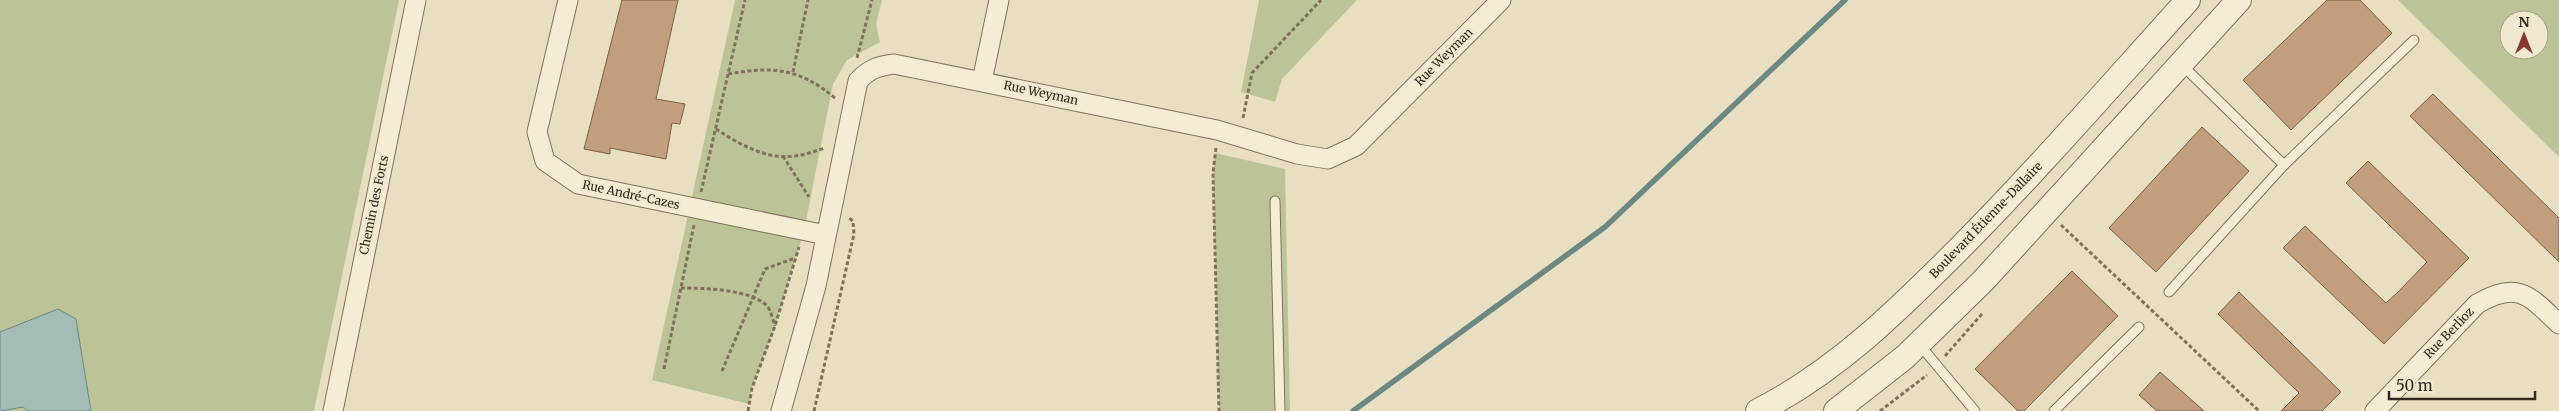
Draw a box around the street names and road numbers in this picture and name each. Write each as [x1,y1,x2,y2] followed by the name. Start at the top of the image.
[1412,25,1476,89] street label: Rue Weyman
[1002,77,1080,108] street label: Rue Weyman
[356,154,391,256] street label: Chemin des Forts
[1926,158,2045,281] street label: Boulevard Étienne-Dallaire
[581,177,681,212] street label: Rue André-Cazes
[2421,304,2477,361] street label: Rue Berlioz

